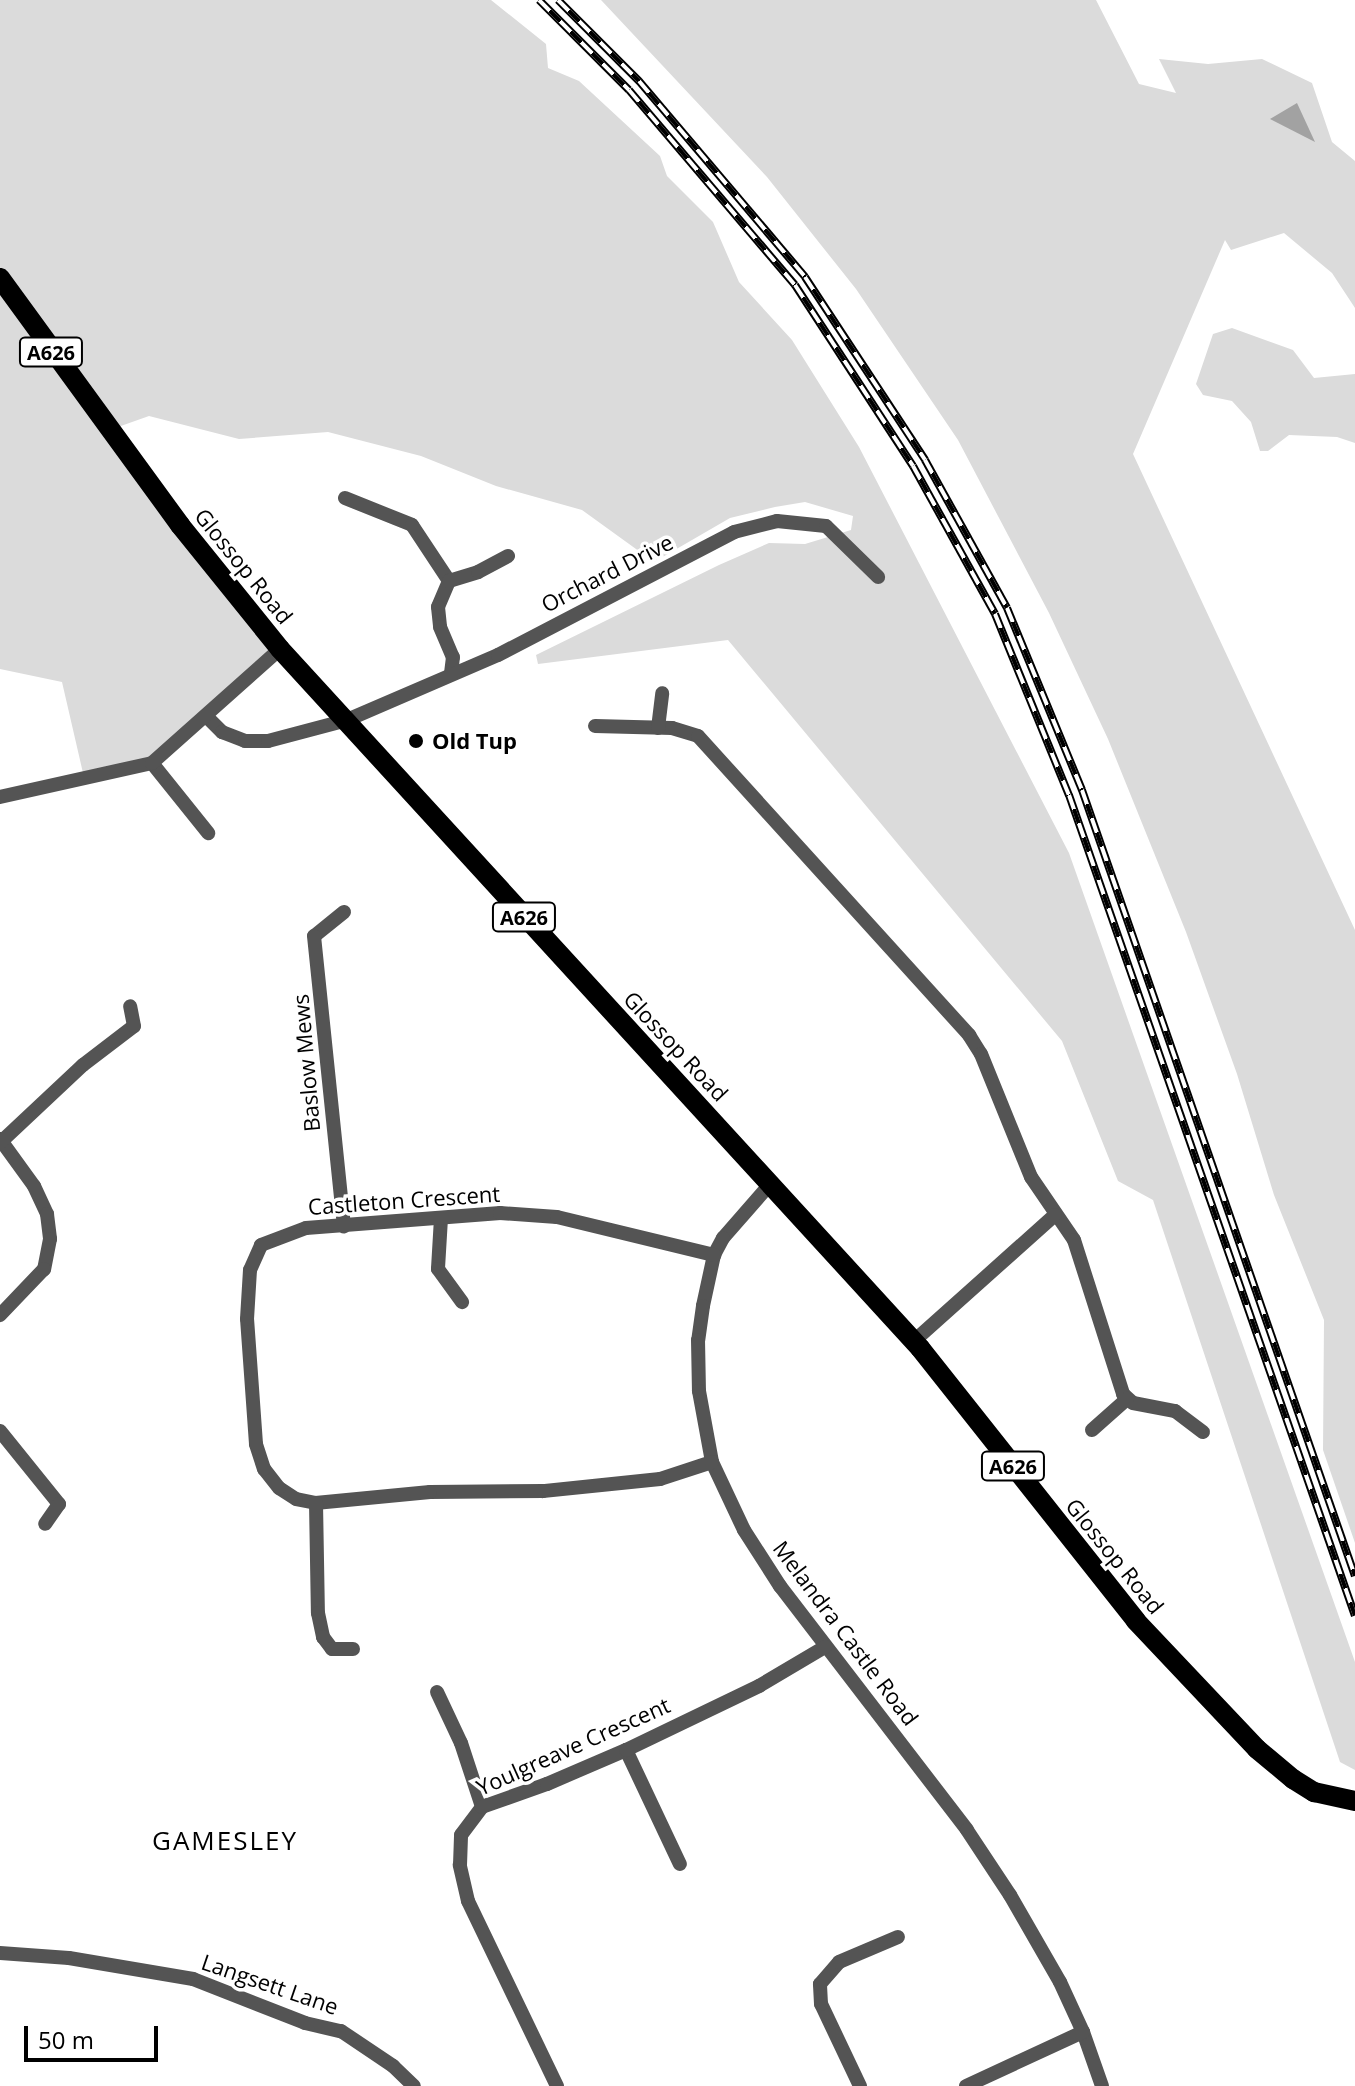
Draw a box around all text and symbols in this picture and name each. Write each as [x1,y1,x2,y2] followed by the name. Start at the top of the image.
[17,336,85,368] road number: A626
[189,503,299,629] street label: Glossop Road
[537,528,677,618] street label: Orchard Drive
[432,728,517,754] place label: Old Tup
[407,732,425,750] marker: Old Tup
[490,901,558,933] road number: A626
[618,986,734,1106] street label: Glossop Road
[287,993,325,1133] street label: Baslow Mews
[307,1180,501,1220] street label: Castleton Crescent
[979,1450,1047,1482] road number: A626
[1060,1493,1170,1619] street label: Glossop Road
[768,1535,924,1731] street label: Melandra Castle Road
[472,1691,674,1801] street label: Youlgreave Crescent
[152,1825,298,1857] district label: GAMESLEY
[198,1948,342,2020] street label: Langsett Lane
[28,2010,162,2060] scale bar
[38,2023,94,2056] text: 50 m

